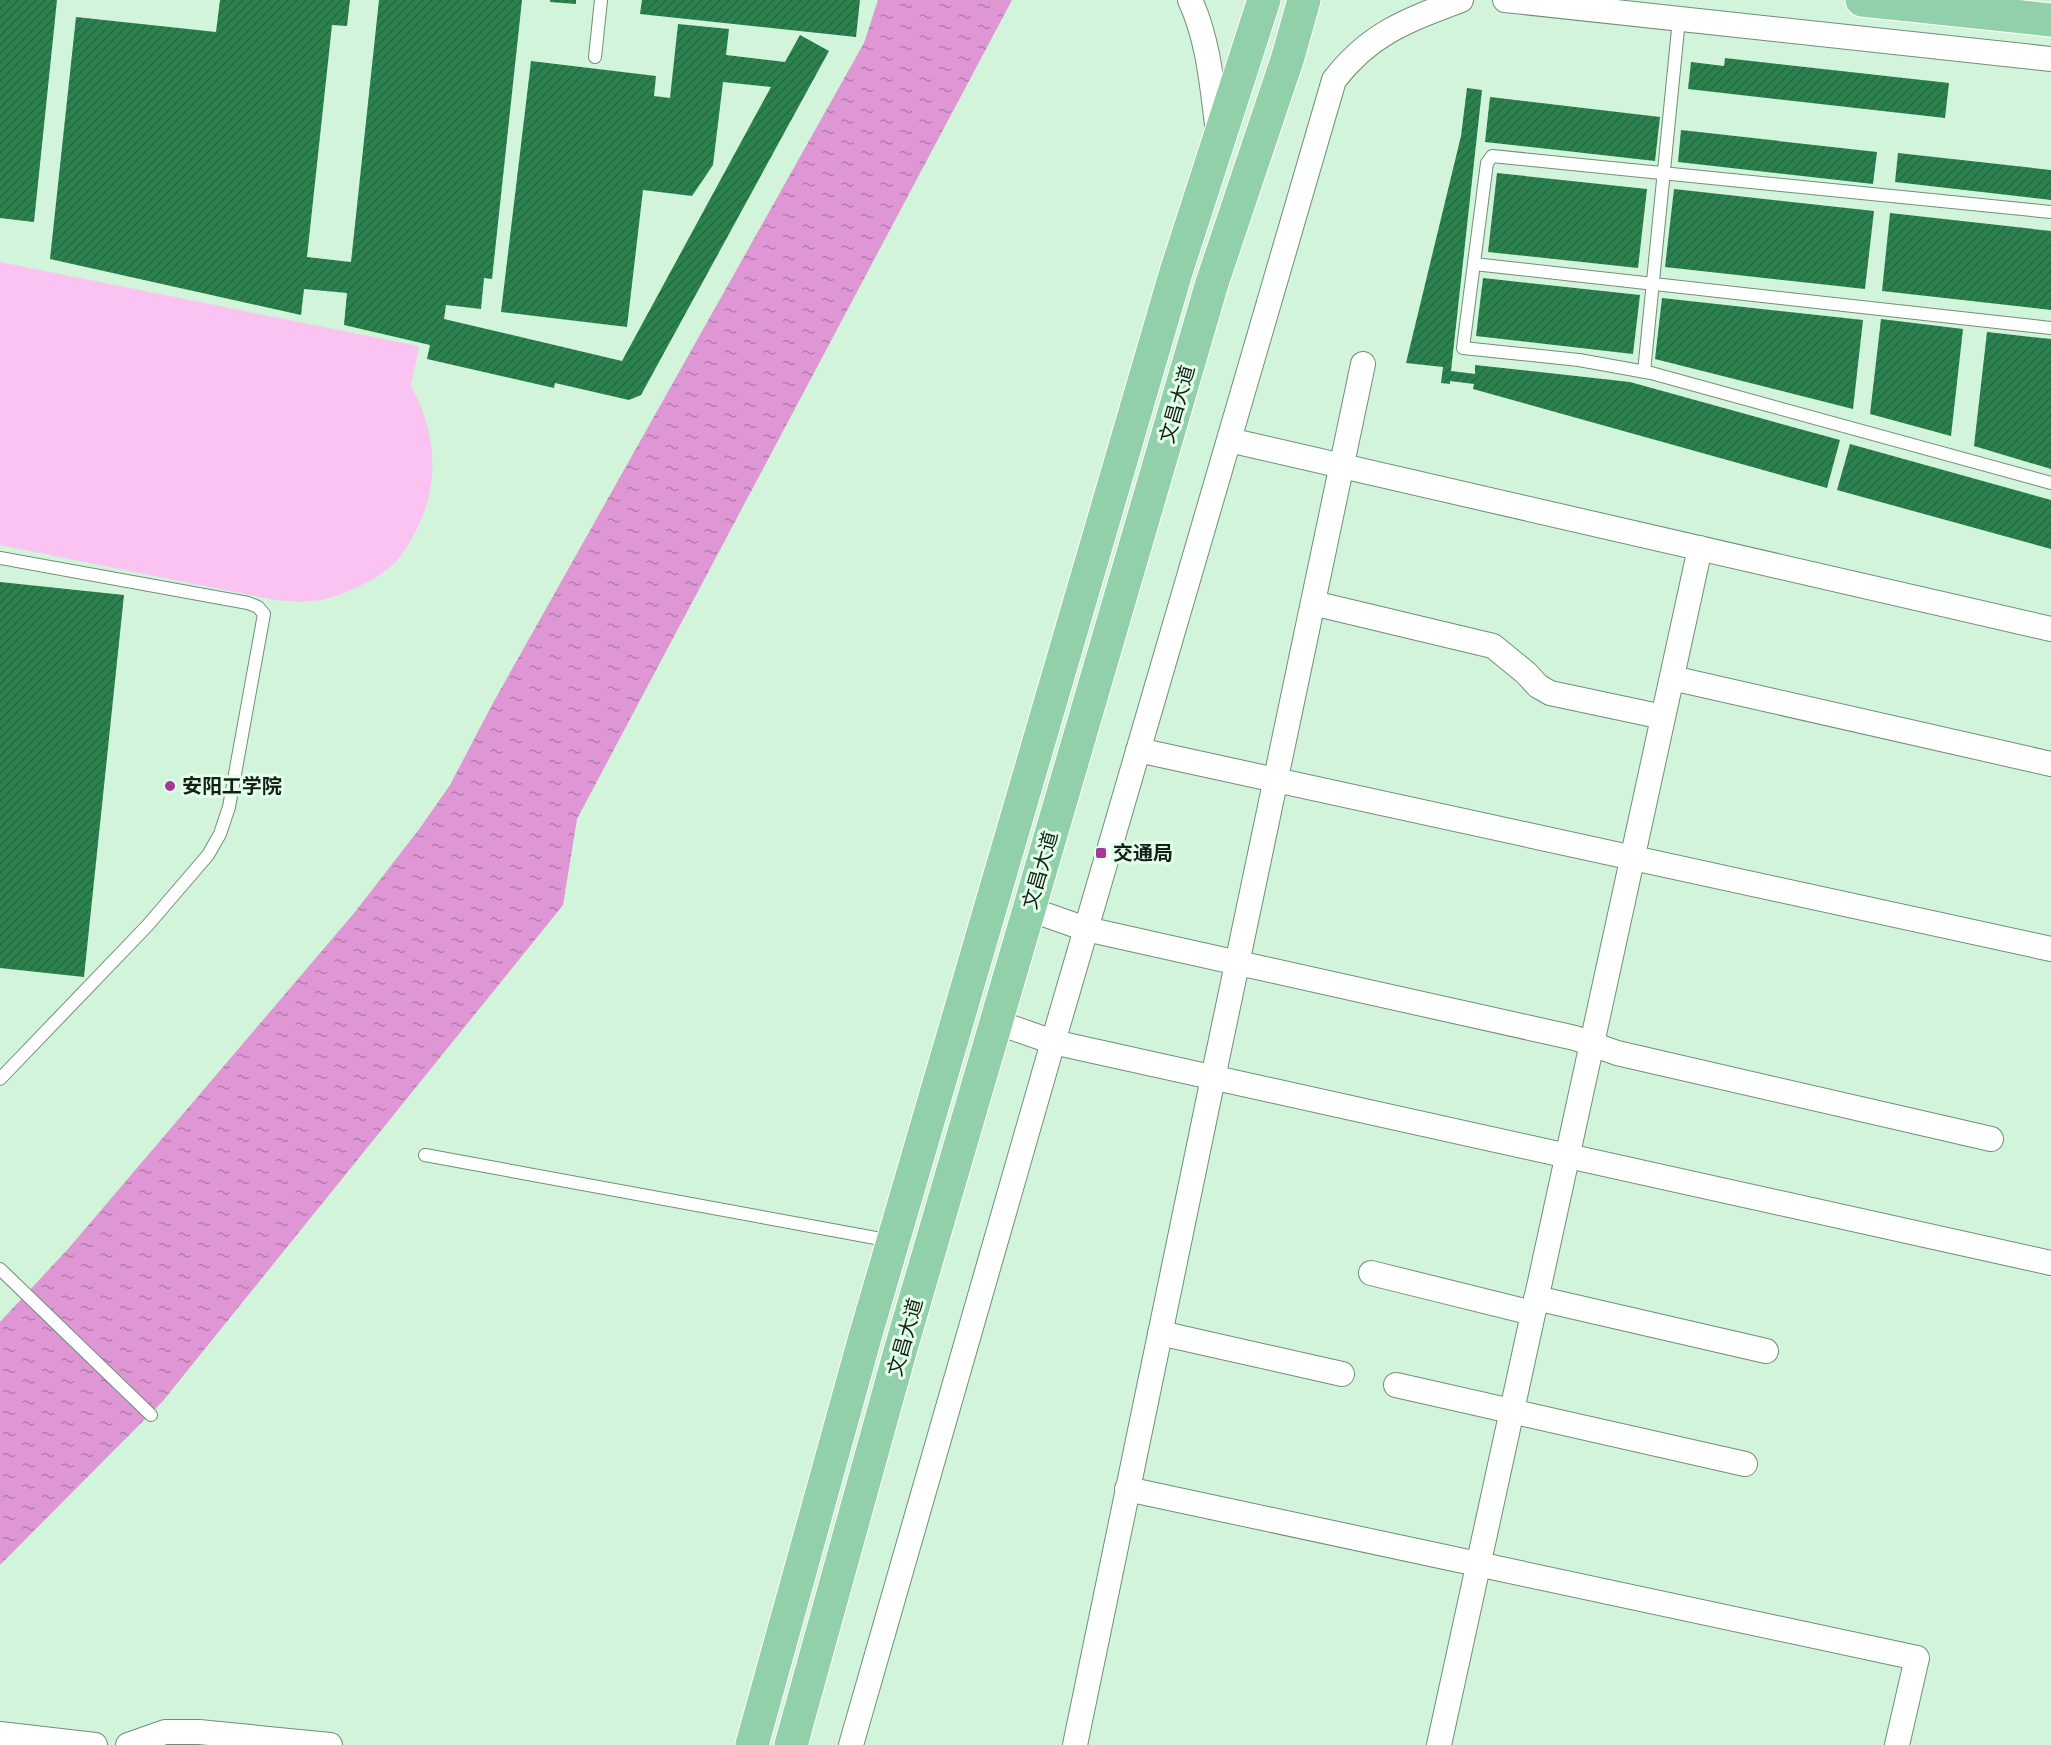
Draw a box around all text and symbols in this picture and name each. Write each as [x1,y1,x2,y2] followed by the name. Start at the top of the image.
[1153,362,1200,446] street label: 文昌大道
[182,773,282,798] place label: 安阳工学院
[163,779,177,793] marker: 安阳工学院
[1016,828,1063,912] street label: 文昌大道
[1113,840,1173,865] place label: 交通局
[1094,846,1108,860] marker: 交通局
[881,1295,928,1379] street label: 文昌大道

